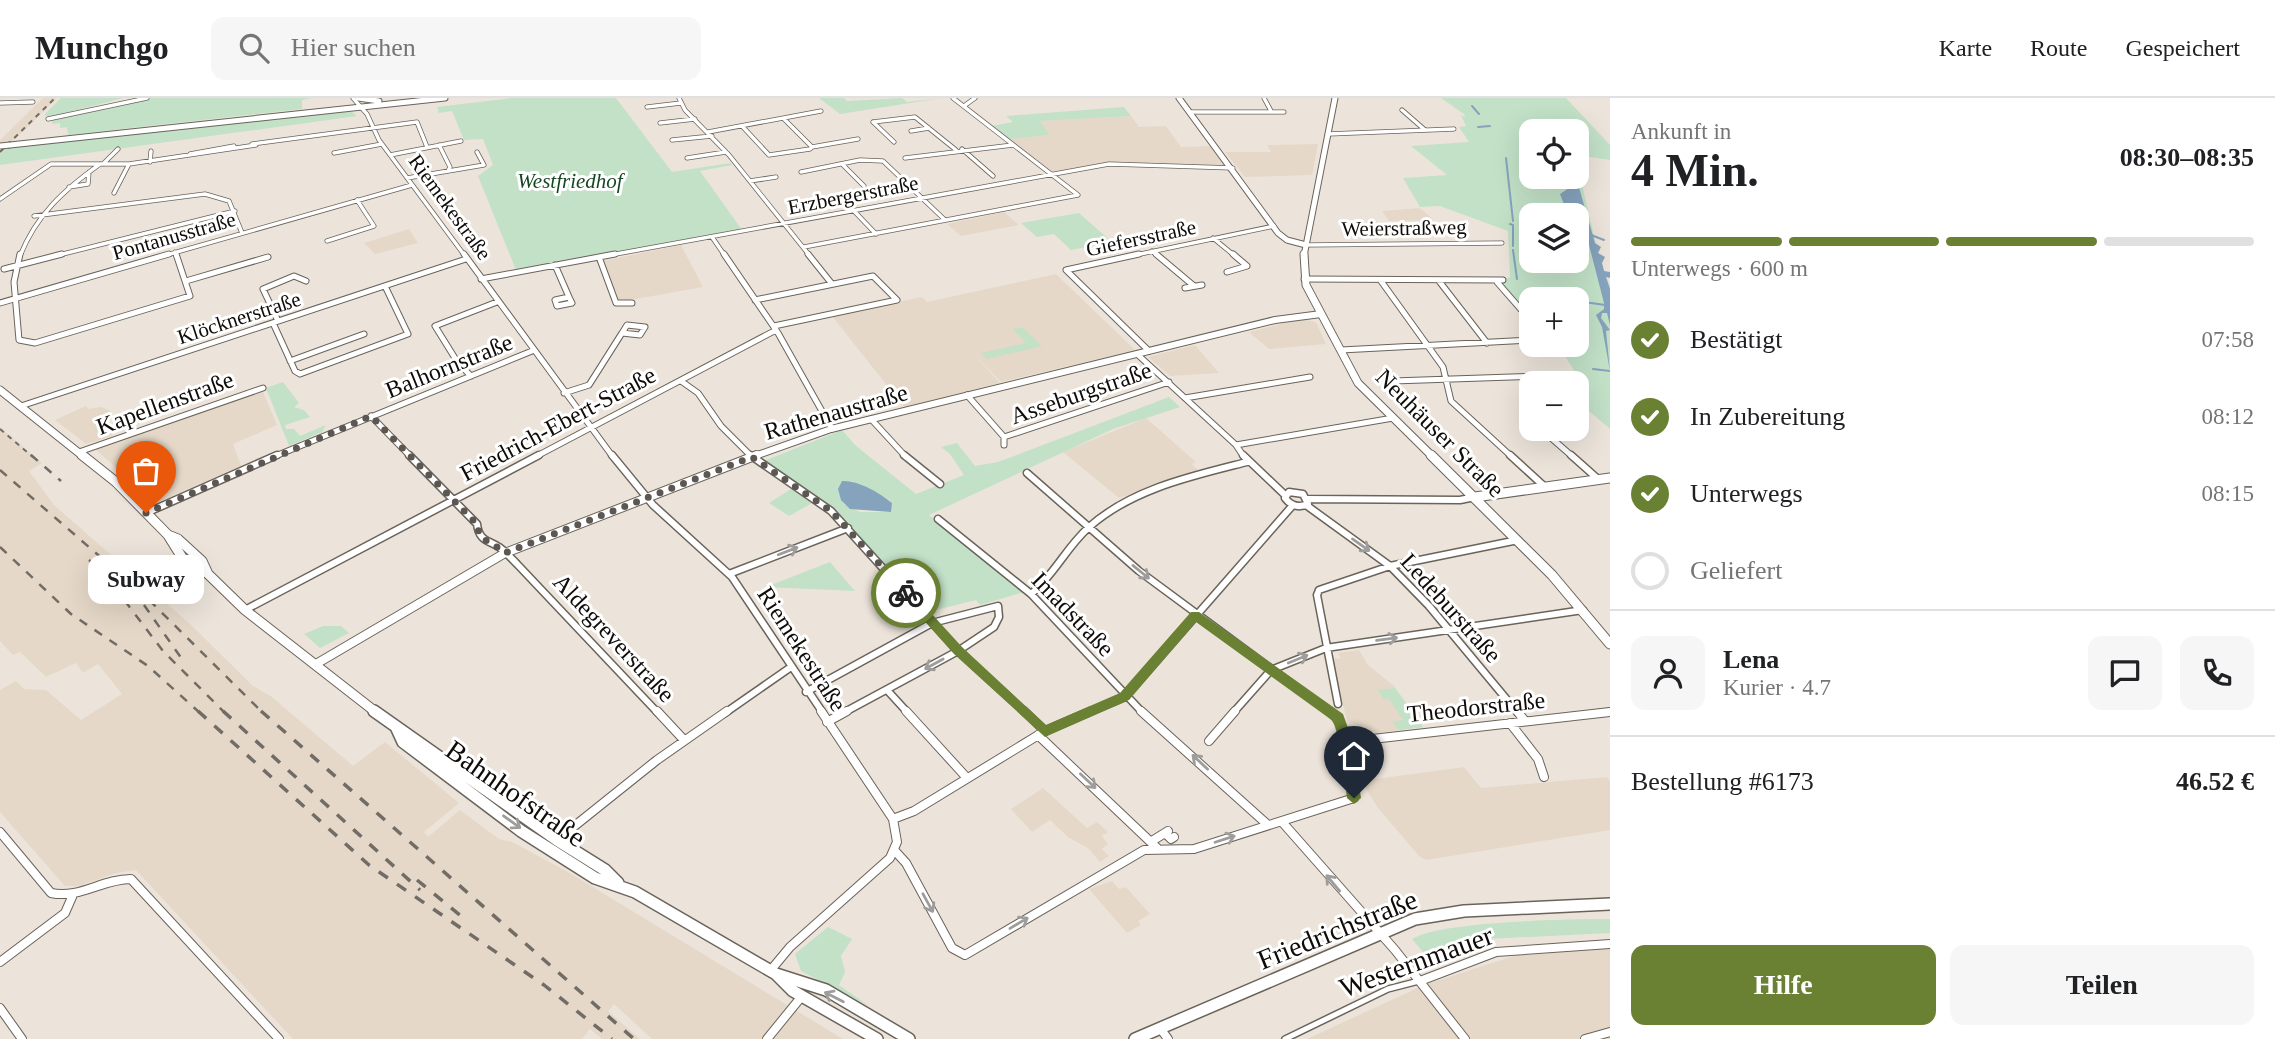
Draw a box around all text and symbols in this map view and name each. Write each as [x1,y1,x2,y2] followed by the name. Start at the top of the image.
[211,17,701,80] search box
[235,29,273,67] icon: search
[35,30,169,66] text: Munchgo
[291,33,416,62] text: Hier suchen
[1939,35,1992,61] text: Karte
[2030,35,2087,61] text: Route
[2125,35,2240,61] text: Gespeichert
[1519,119,1589,441] map controls
[1519,119,1589,189] button: locate
[1631,119,1731,144] text: Ankunft in
[2120,143,2254,172] text: 08:30–08:35
[1631,145,1759,196] text: 4 Min.
[404,149,496,265] street label: Riemekestraße
[517,169,626,193] park label: Westfriedhof
[786,171,920,219] street label: Erzbergerstraße
[1519,203,1589,273] button: layers
[110,207,238,265] street label: Pontanusstraße
[1084,215,1198,261] street label: Giefersstraße
[1341,215,1467,241] street label: Weierstraßweg
[1631,256,1808,281] text: Unterwegs · 600 m
[174,287,304,349] street label: Klöcknerstraße
[1519,287,1589,357] button: +
[1631,321,1669,359] icon: check
[1690,325,1782,354] text: Bestätigt
[2202,327,2254,352] text: 07:58
[382,329,516,403] street label: Balhornstraße
[1007,357,1155,429] street label: Asseburgstraße
[456,362,660,486] street label: Friedrich-Ebert-Straße
[1371,364,1509,502] street label: Neuhäuser Straße
[93,366,237,440] street label: Kapellenstraße
[1519,371,1589,441] button: −
[761,379,911,445] street label: Rathenaustraße
[1631,398,1669,436] icon: check
[1690,402,1845,431] text: In Zubereitung
[2202,404,2254,429] text: 08:12
[116,441,176,513] pin
[127,452,165,490] icon: bag
[1631,475,1669,513] icon: check
[1690,479,1803,508] text: Unterwegs
[2202,481,2254,506] text: 08:15
[1351,538,1370,552] one-way arrow
[777,544,798,556] one-way arrow
[1395,548,1507,668] street label: Ledeburstraße
[88,555,204,604] callout: Subway
[1690,556,1782,585] text: Geliefert
[871,558,941,628] courier
[1131,564,1149,580] one-way arrow
[107,567,185,592] text: Subway
[1027,567,1119,661] street label: Imadstraße
[548,569,680,707] street label: Aldegreverstraße
[887,574,925,612] icon: bike
[752,582,852,716] street label: Riemekestraße
[1375,632,1398,645] one-way arrow
[1631,636,1705,710] button: person
[2088,636,2162,710] button: chat
[2180,636,2254,710] button: phone
[1723,645,1779,674] text: Lena
[1287,652,1309,665] one-way arrow
[924,658,945,671] one-way arrow
[1723,675,1831,700] text: Kurier · 4.7
[1406,687,1546,727] street label: Theodorstraße
[1324,726,1384,798] pin
[440,734,591,853] street label: Bahnhofstraße
[1335,737,1373,775] icon: home
[1192,754,1209,771] one-way arrow
[1631,767,1814,796] text: Bestellung #6173
[2176,767,2254,796] text: 46.52 €
[1079,773,1096,790] one-way arrow
[502,815,520,830] one-way arrow
[1214,832,1236,844] one-way arrow
[1326,874,1342,892] one-way arrow
[1253,883,1422,976] street label: Friedrichstraße
[922,892,935,913] one-way arrow
[1009,915,1029,929] one-way arrow
[1335,919,1498,1004] street label: Westernmauer
[1631,945,1936,1025] button: Hilfe
[1950,945,2254,1025] button: Teilen
[824,989,845,1003] one-way arrow

